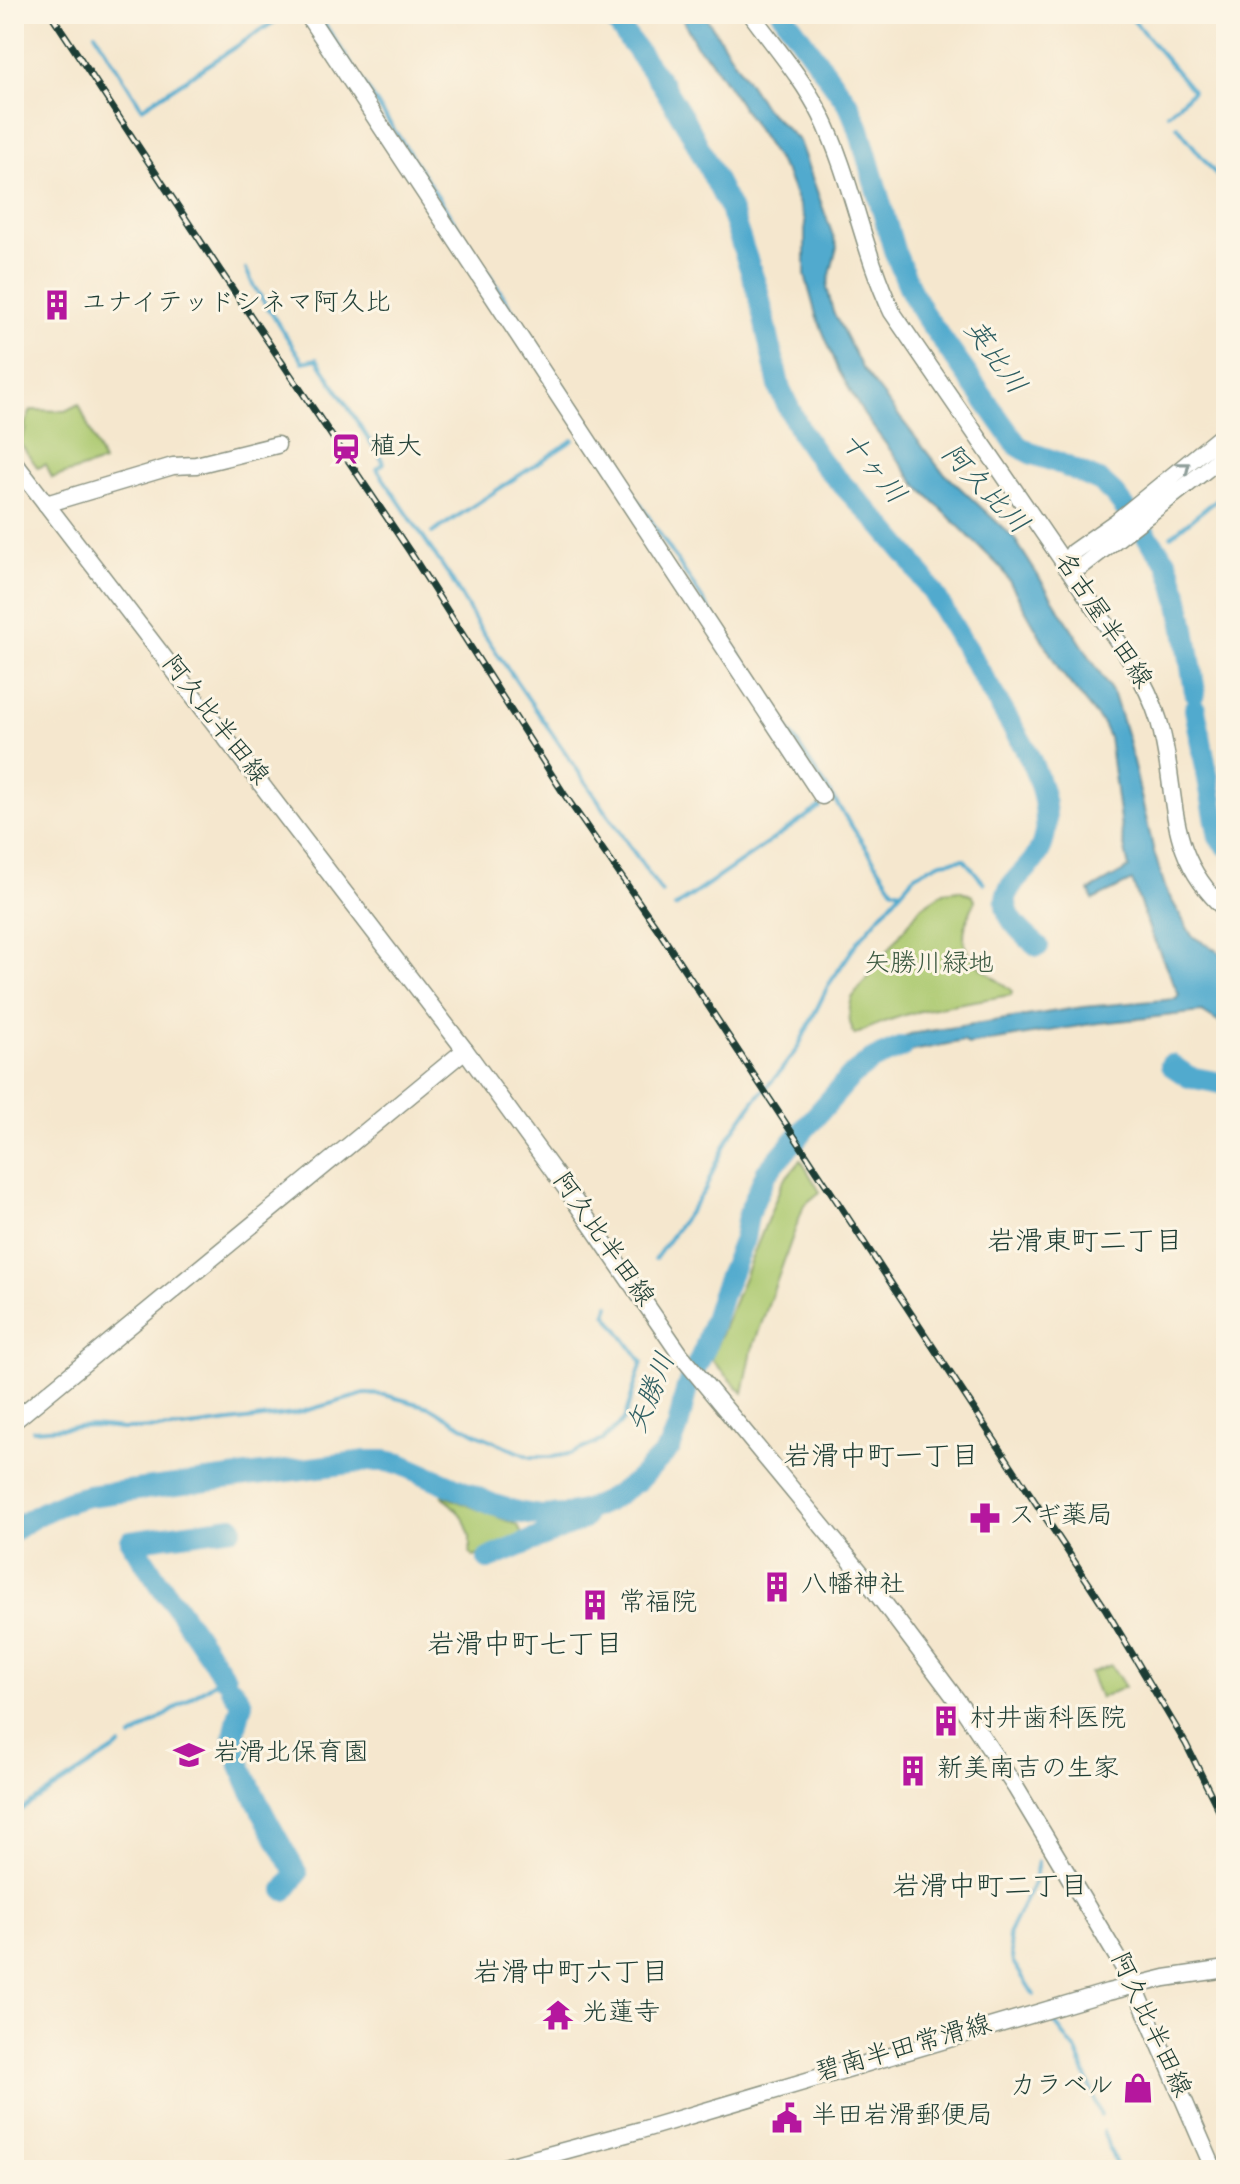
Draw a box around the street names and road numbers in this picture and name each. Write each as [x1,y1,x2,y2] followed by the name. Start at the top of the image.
[1046,548,1157,696] street label: 名古屋半田線
[153,650,274,793] street label: 阿久比半田線
[544,1168,659,1314] street label: 阿久比半田線
[1101,1948,1196,2103] street label: 阿久比半田線
[812,2009,996,2091] street label: 碧南半田常滑線

